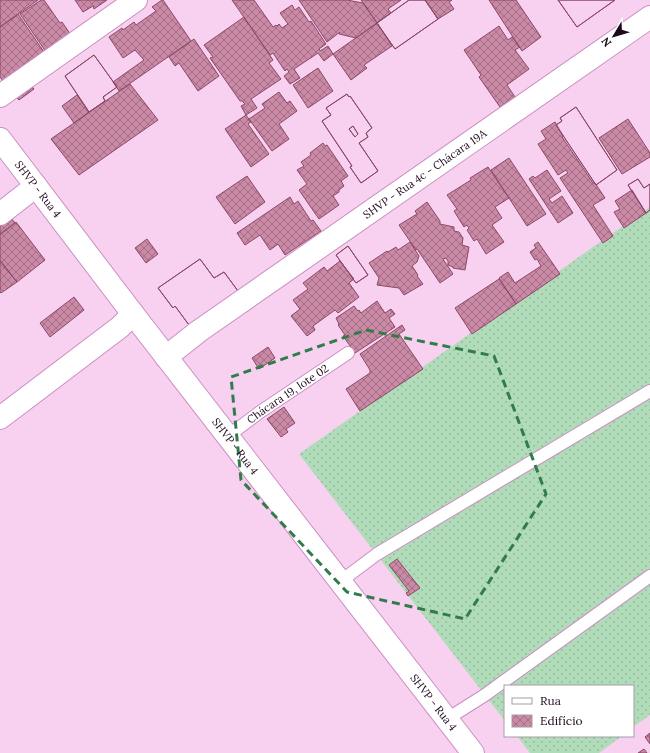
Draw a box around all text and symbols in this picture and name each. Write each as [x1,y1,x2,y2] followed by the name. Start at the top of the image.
[594,16,634,56] north arrow
[598,34,614,50] text: N
[360,125,490,222] street label: SHVP - Rua 4c - Chácara 19A
[12,158,64,220] street label: SHVP - Rua 4
[244,361,331,427] street label: Chácara 19, lote 02
[209,415,262,477] street label: SHVP - Rua 4
[407,671,460,734] street label: SHVP - Rua 4
[504,685,634,737] legend
[540,693,561,708] text: Rua
[540,713,583,728] text: Edifício

